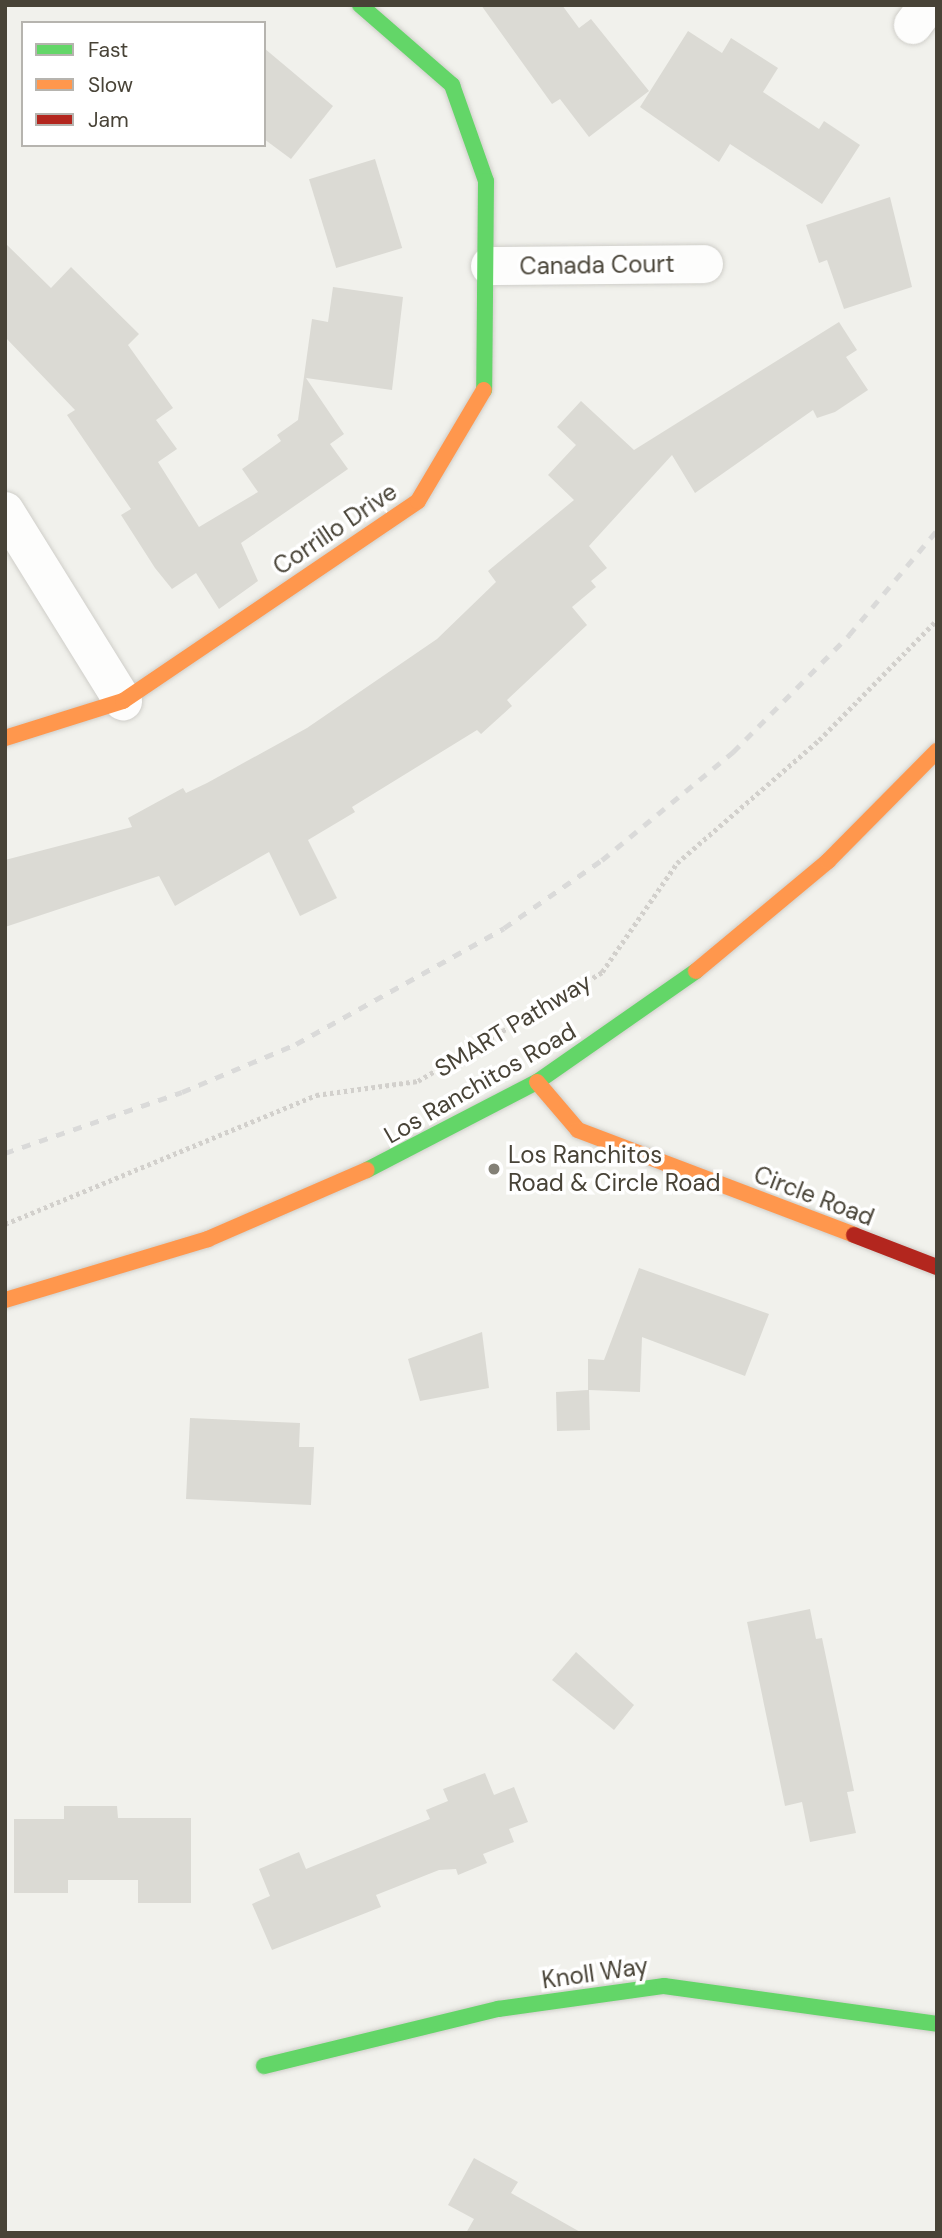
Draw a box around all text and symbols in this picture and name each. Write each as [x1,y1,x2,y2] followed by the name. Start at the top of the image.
[21,21,266,147] legend
[88,36,128,64] text: Fast
[88,71,133,99] text: Slow
[88,106,129,134] text: Jam
[519,249,675,281] street label: Canada Court
[268,477,402,581] street label: Corrillo Drive
[430,967,596,1083] street label: SMART Pathway
[379,1016,581,1150] street label: Los Ranchitos Road
[508,1141,721,1197] place label: Los Ranchitos Road & Circle Road
[750,1160,878,1232] street label: Circle Road
[486,1161,502,1177] marker: Los Ranchitos Road & Circle Road
[540,1951,650,1995] street label: Knoll Way

